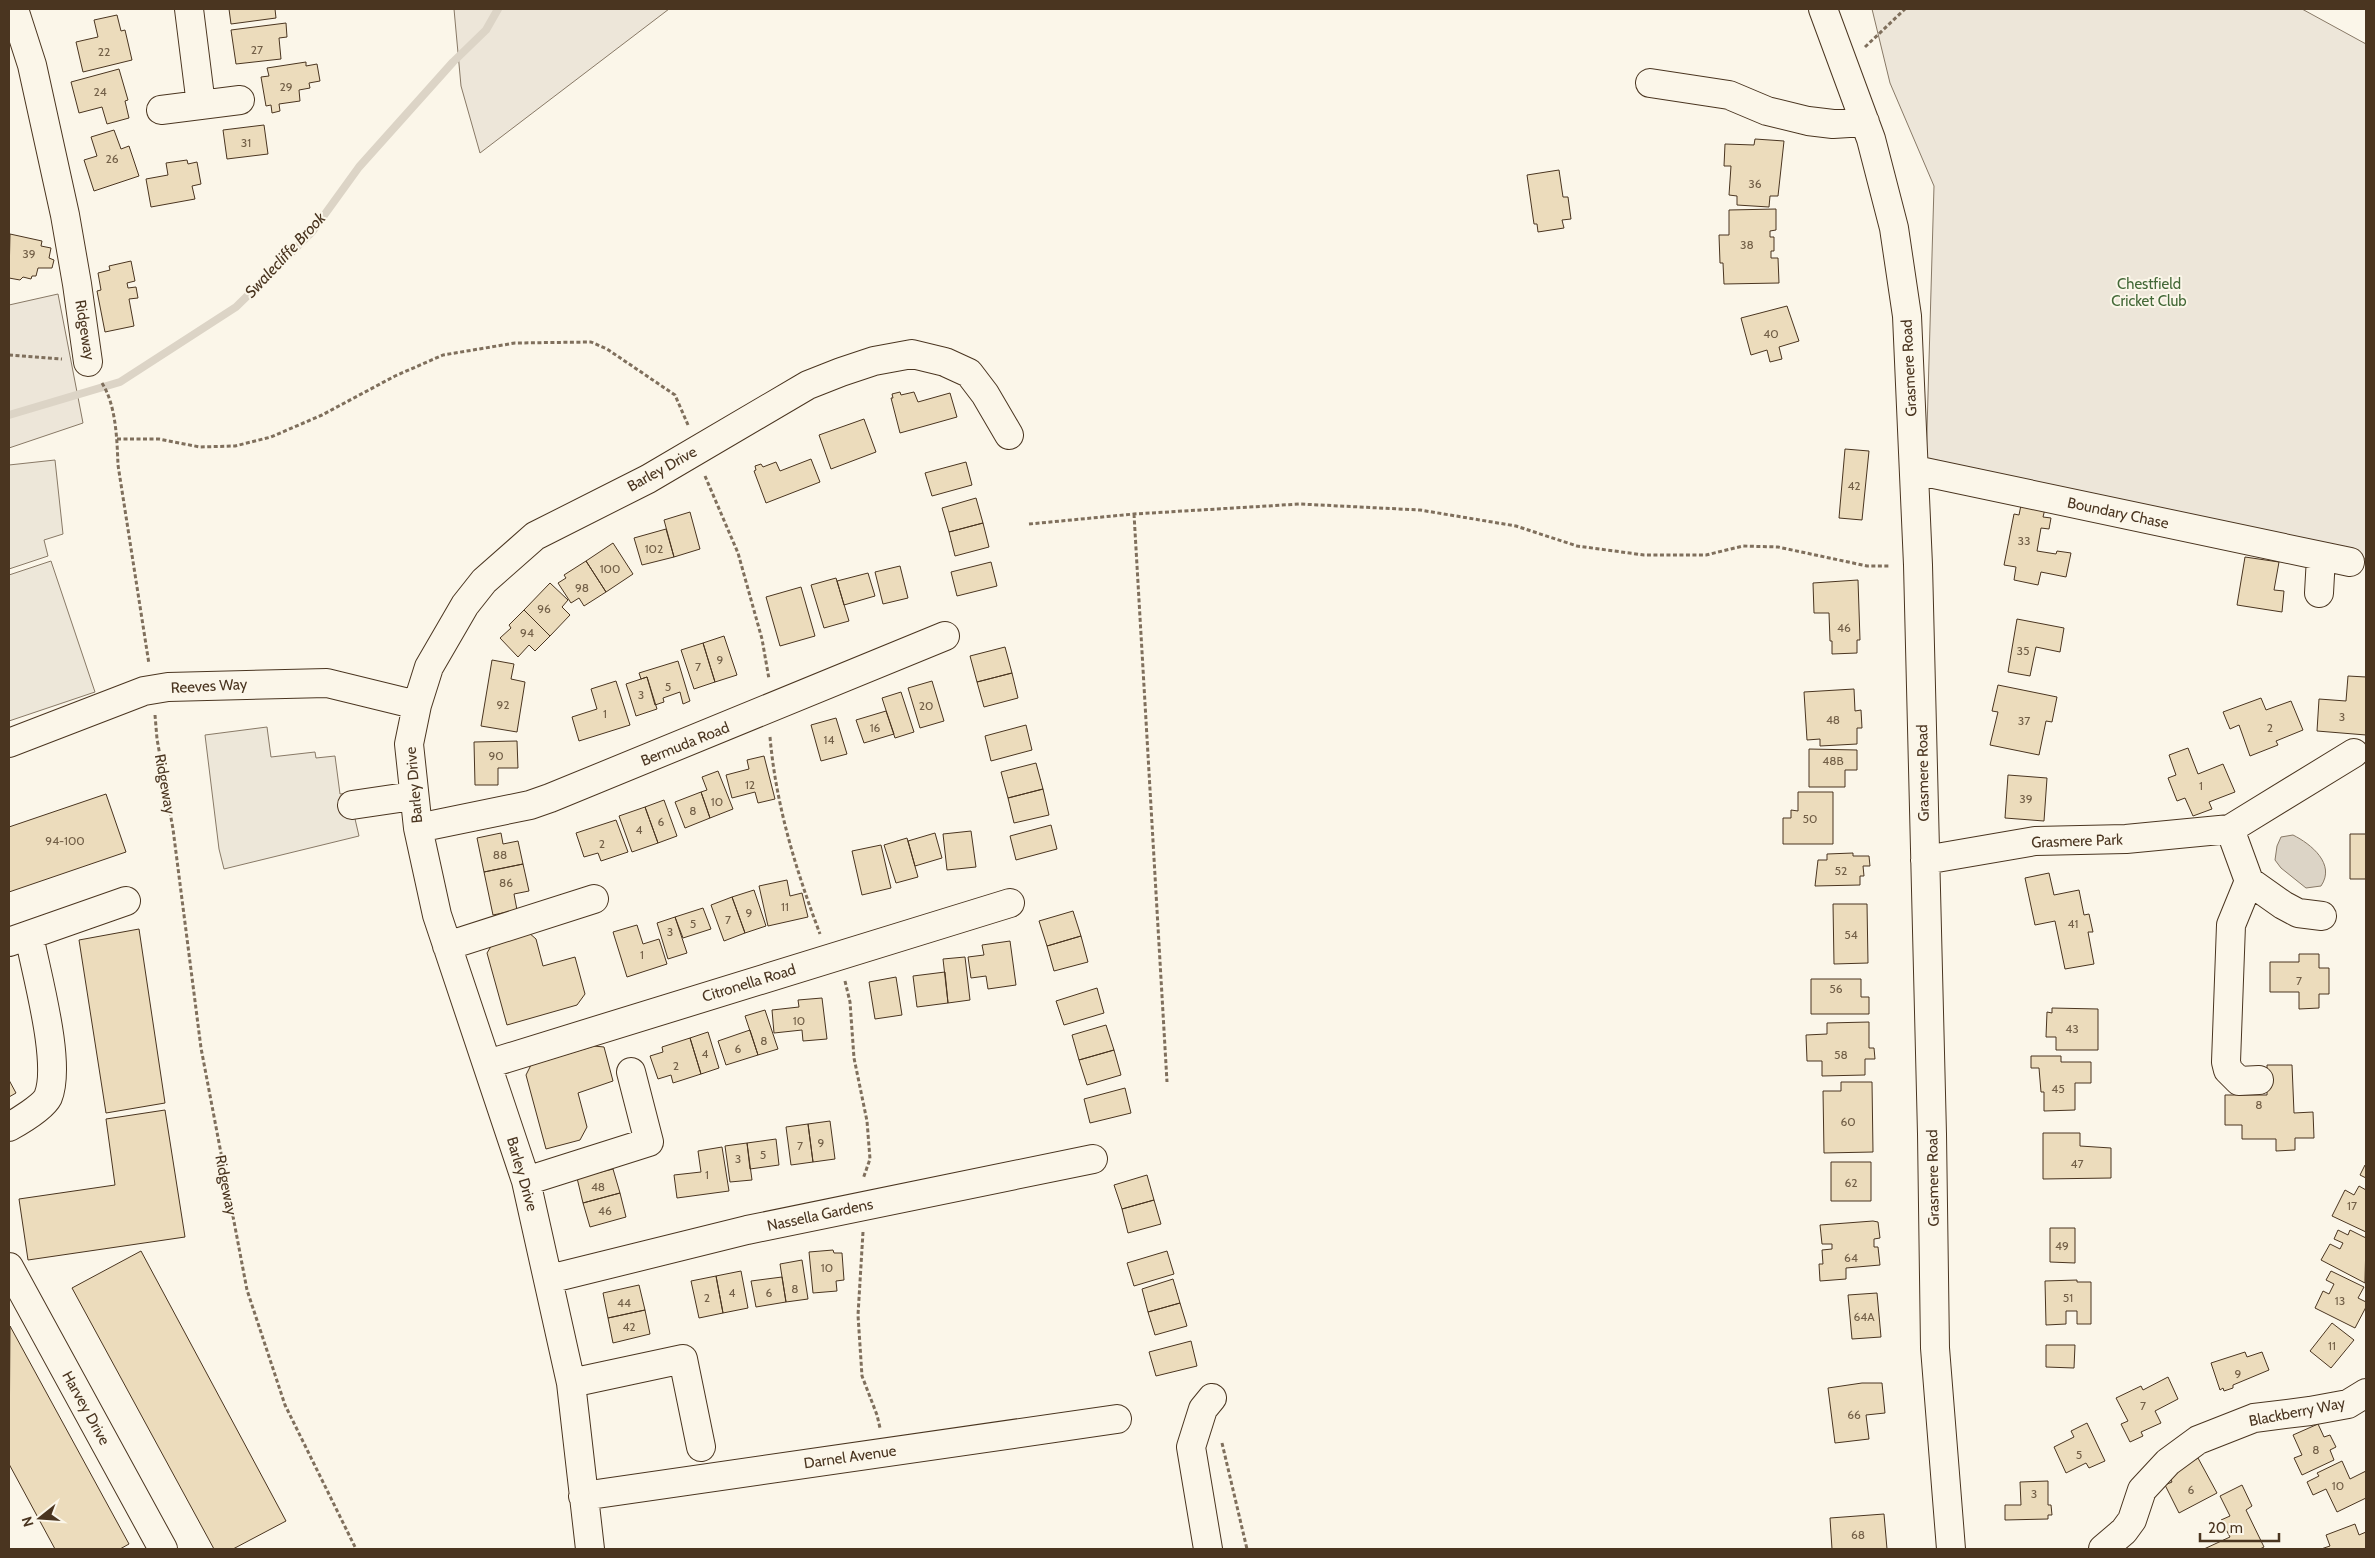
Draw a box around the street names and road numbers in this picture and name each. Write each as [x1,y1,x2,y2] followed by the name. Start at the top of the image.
[71,299,99,362] street label: Ridgeway
[1897,319,1921,417] street label: Grasmere Road
[624,442,700,495] street label: Barley Drive
[2066,493,2171,533] street label: Boundary Chase
[170,675,248,697] street label: Reeves Way
[638,718,732,770] street label: Bermuda Road
[1913,724,1933,822] street label: Grasmere Road
[402,746,426,824] street label: Barley Drive
[151,752,179,816] street label: Ridgeway
[2031,830,2123,852] street label: Grasmere Park
[700,960,798,1006] street label: Citronella Road
[1923,1129,1943,1227] street label: Grasmere Road
[503,1135,541,1214] street label: Barley Drive
[211,1153,241,1217] street label: Ridgeway
[765,1195,875,1235] street label: Nassella Gardens
[58,1368,114,1448] street label: Harvey Drive
[2247,1394,2347,1430] street label: Blackberry Way
[803,1442,898,1472] street label: Darnel Avenue

